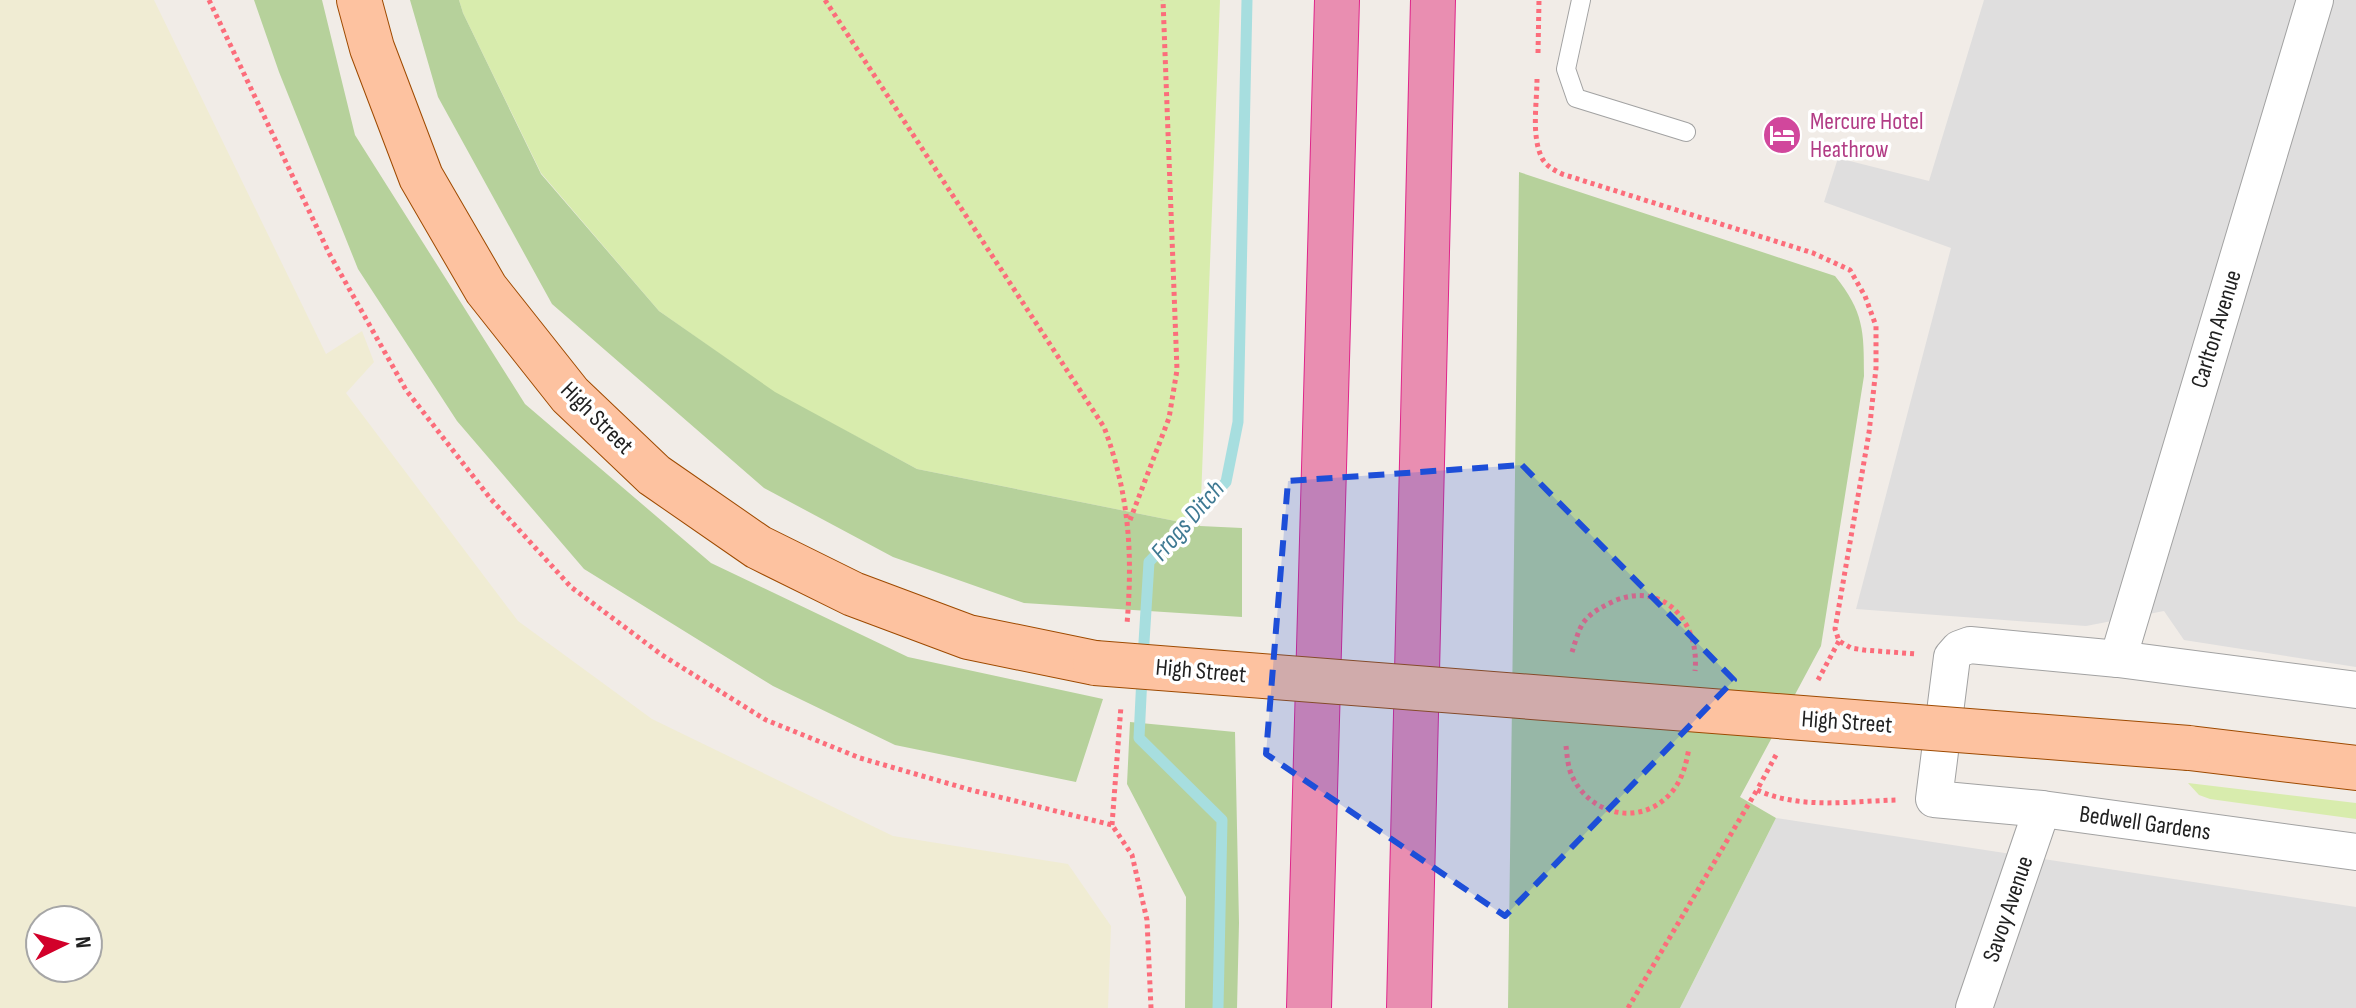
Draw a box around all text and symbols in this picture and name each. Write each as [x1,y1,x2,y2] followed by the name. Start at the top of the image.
[1810,107,1923,164] place label: Mercure Hotel Heathrow
[1761,114,1803,156] hotel icon: Mercure Hotel Heathrow
[2184,267,2248,391] street label: Carlton Avenue
[555,376,639,460] street label: High Street
[1145,474,1231,568] water label: Frogs Ditch
[1154,653,1248,689] street label: High Street
[1801,704,1893,740] street label: High Street
[2078,799,2212,847] street label: Bedwell Gardens
[1976,852,2040,966] street label: Savoy Avenue
[24,904,104,984] north arrow
[68,935,96,949] text: N

